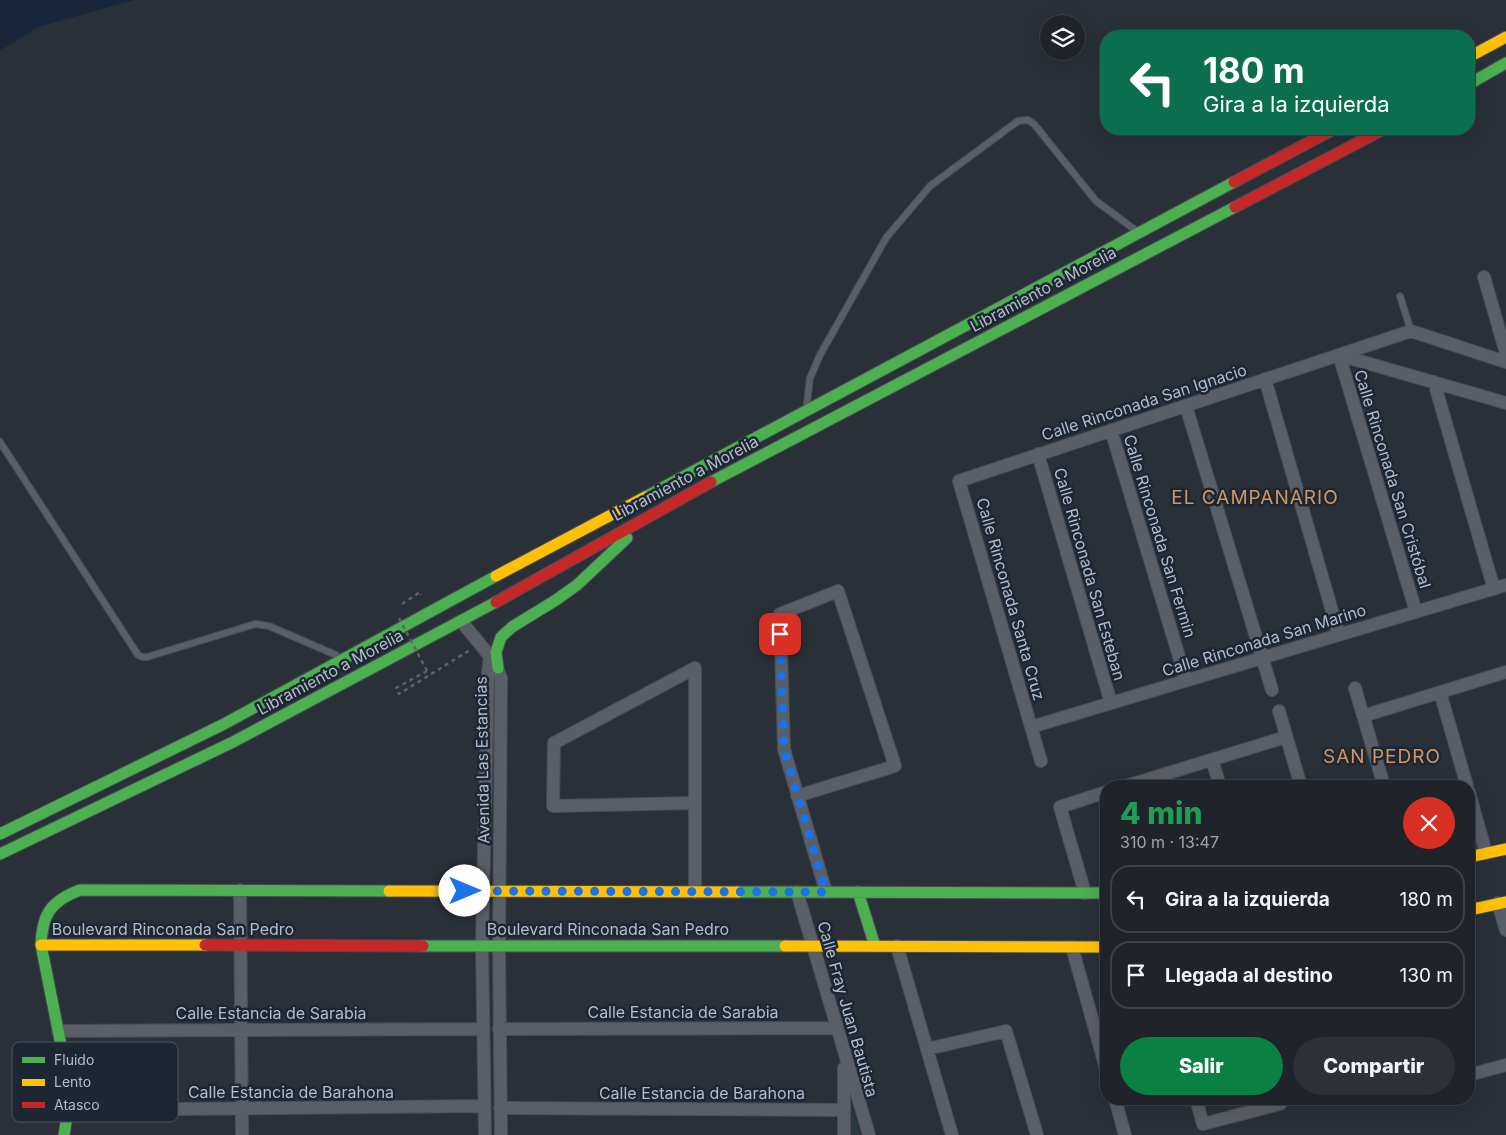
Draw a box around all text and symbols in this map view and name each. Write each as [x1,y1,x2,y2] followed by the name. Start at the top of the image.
[1040,15,1085,60] map controls
[1040,15,1085,60] button: layers
[1203,49,1305,91] text: 180 m
[1120,50,1185,115] icon: left
[1203,91,1390,117] text: Gira a la izquierda
[966,242,1120,336] street label: Libramiento a Morelia
[1039,359,1249,445] street label: Calle Rinconada San Ignacio
[1350,367,1436,591] street label: Calle Rinconada San Cristóbal
[608,431,762,525] street label: Libramiento a Morelia
[1120,432,1200,640] street label: Calle Rinconada San Fermin
[1050,465,1130,683] street label: Calle Rinconada San Esteban
[1171,486,1339,509] district label: EL CAMPANARIO
[972,495,1050,703] street label: Calle Rinconada Santa Cruz
[1160,599,1368,681] street label: Calle Rinconada San Marino
[759,613,801,655] pin
[766,620,794,648] icon: arrive
[253,625,407,719] street label: Libramiento a Morelia
[471,676,493,844] street label: Avenida Las Estancias
[1323,745,1441,768] district label: SAN PEDRO
[1120,795,1203,831] text: 4 min
[1403,797,1455,849] button: close
[1120,832,1219,852] text: 310 m · 13:47
[438,864,490,916] position arrow
[1122,885,1150,913] icon: left
[1165,888,1330,911] text: Gira a la izquierda
[1400,888,1453,911] text: 180 m
[52,919,294,939] street label: Boulevard Rinconada San Pedro
[487,919,729,939] street label: Boulevard Rinconada San Pedro
[813,919,883,1099] street label: Calle Fray Juan Bautista
[1122,961,1150,989] icon: arrive
[1165,964,1333,987] text: Llegada al destino
[1400,964,1453,987] text: 130 m
[587,1002,779,1022] street label: Calle Estancia de Sarabia
[175,1003,367,1023] street label: Calle Estancia de Sarabia
[1120,1037,1283,1095] button: Salir
[1293,1037,1455,1095] button: Compartir
[12,1042,178,1122] legend
[54,1051,94,1068] text: Fluido
[54,1073,91,1090] text: Lento
[188,1082,394,1102] street label: Calle Estancia de Barahona
[599,1083,805,1103] street label: Calle Estancia de Barahona
[54,1096,100,1113] text: Atasco

